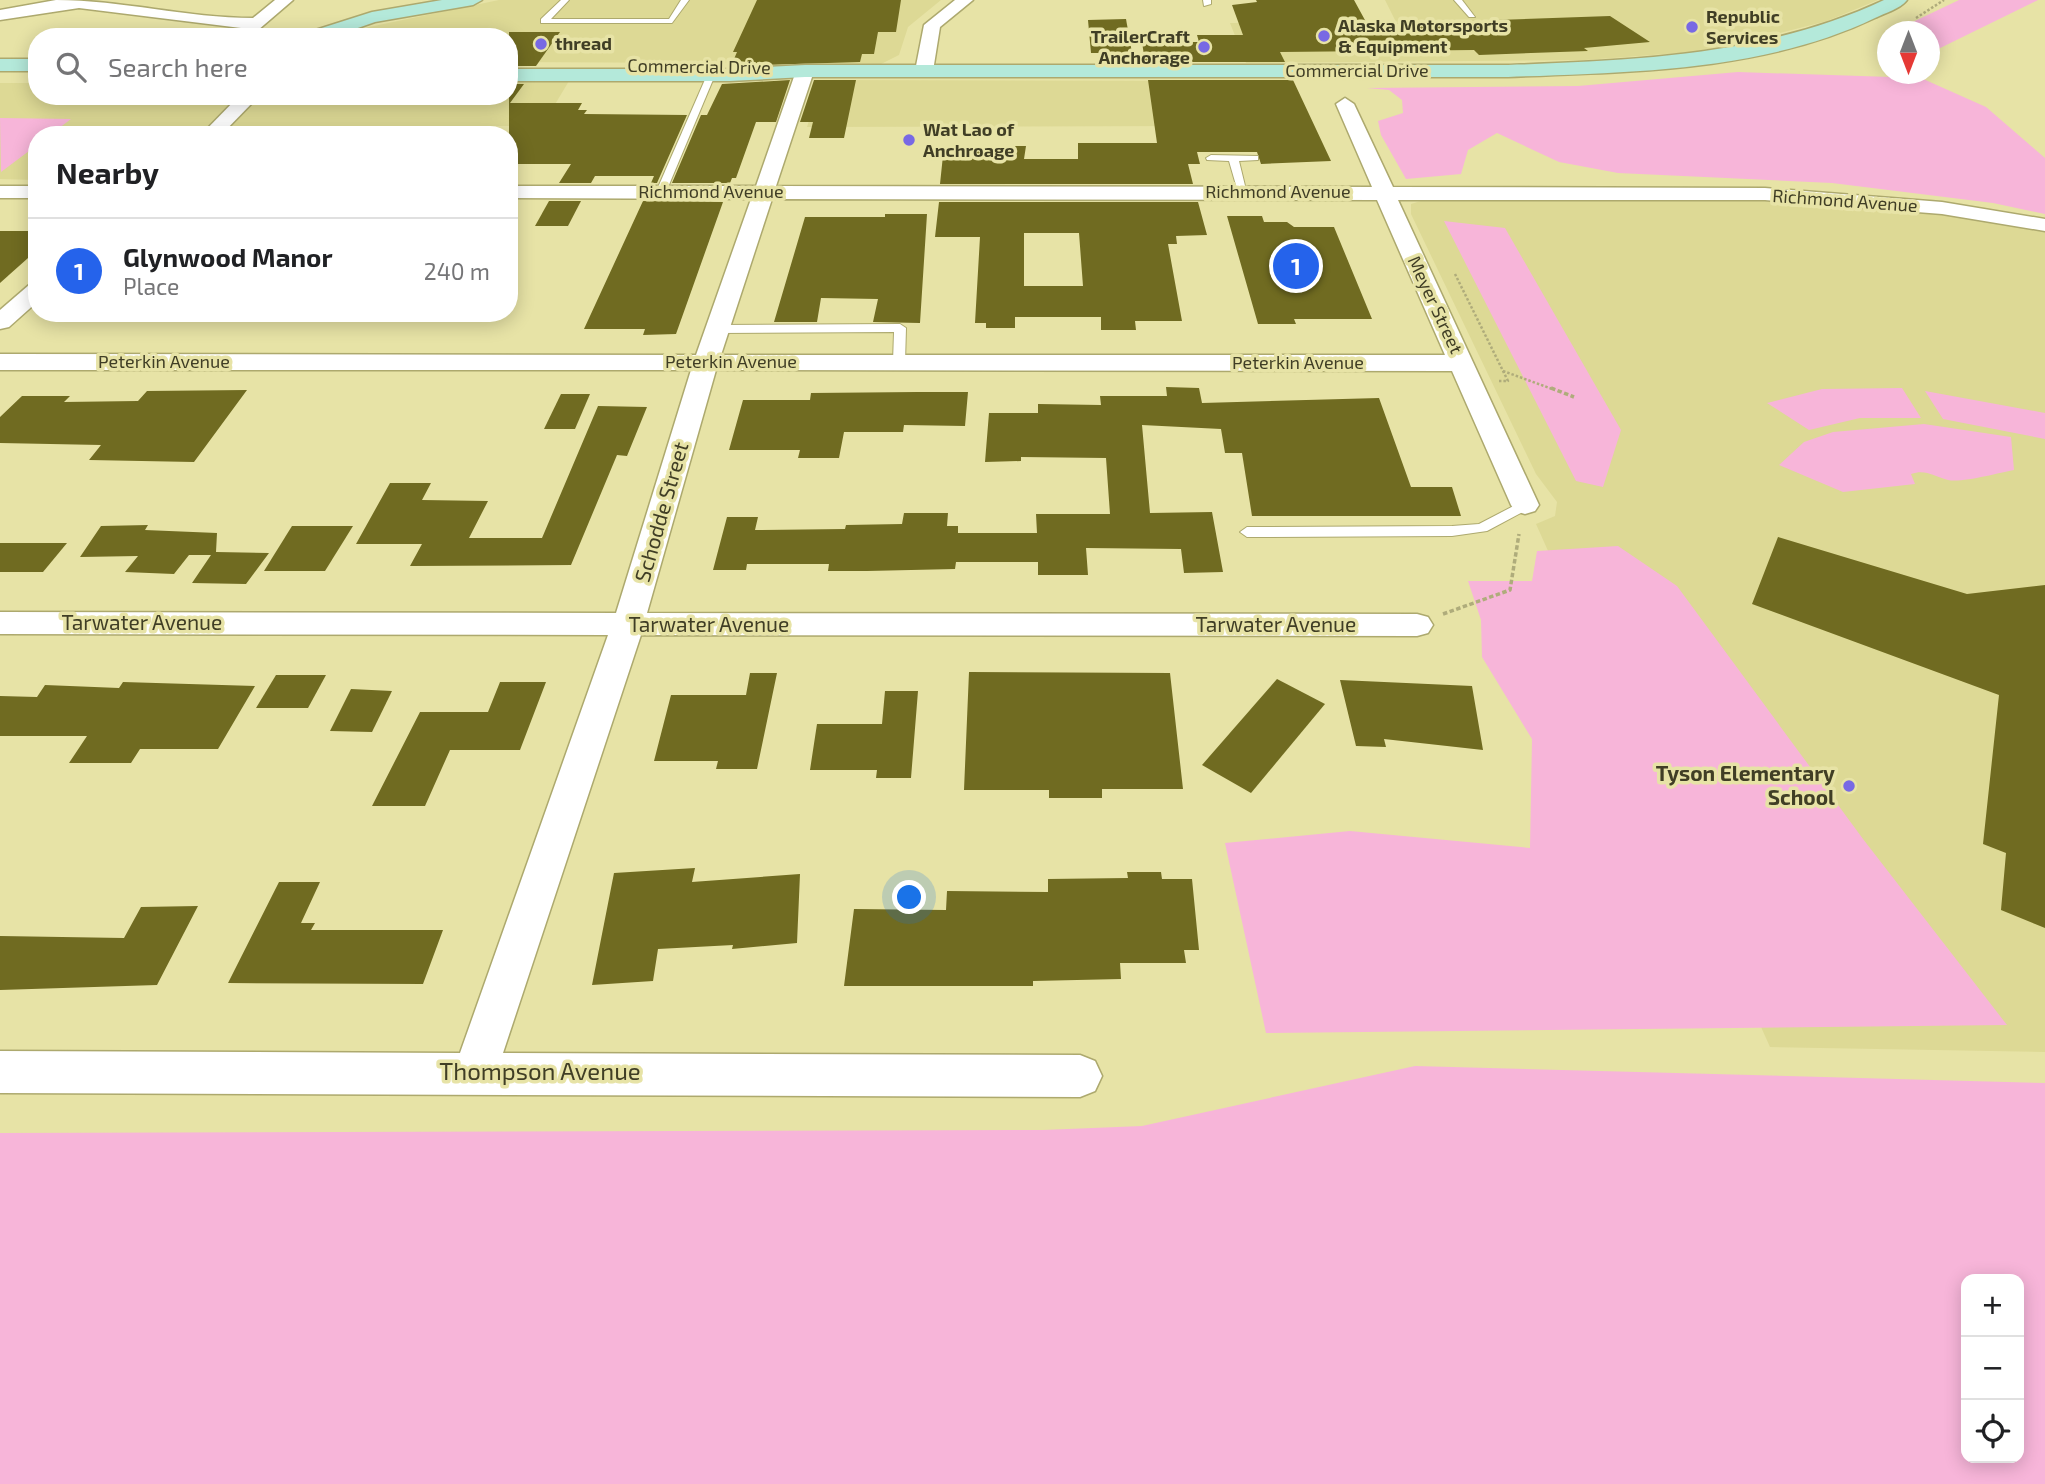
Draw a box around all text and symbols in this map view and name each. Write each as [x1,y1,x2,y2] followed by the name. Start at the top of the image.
[1706,5,1780,48] place label: Republic Services
[1338,14,1508,57] place label: Alaska Motorsports & Equipment
[1684,19,1700,35] marker: Republic Services
[1877,21,1940,84] north arrow
[1091,25,1191,68] place label: TrailerCraft Anchorage
[28,28,518,105] search box
[1316,28,1332,44] marker: Alaska Motorsports & Equipment
[555,32,612,54] place label: thread
[533,36,549,52] marker: thread
[1196,39,1212,55] marker: TrailerCraft Anchorage
[52,48,90,86] icon: search
[108,51,248,82] text: Search here
[627,54,771,78] street label: Commercial Drive
[1285,59,1429,81] street label: Commercial Drive
[923,118,1015,161] place label: Wat Lao of Anchroage
[901,132,917,148] marker: Wat Lao of Anchroage
[56,154,159,190] text: Nearby
[638,180,784,202] street label: Richmond Avenue
[1205,180,1351,202] street label: Richmond Avenue
[1772,184,1918,216] street label: Richmond Avenue
[1273,240,1319,292] pin: 1
[123,241,333,272] text: Glynwood Manor
[1404,252,1468,357] street label: Meyer Street
[74,257,84,285] text: 1
[424,257,490,285] text: 240 m
[123,272,179,300] text: Place
[98,350,230,372] street label: Peterkin Avenue
[665,350,797,372] street label: Peterkin Avenue
[1232,351,1364,373] street label: Peterkin Avenue
[629,439,692,585] street label: Schodde Street
[62,609,222,634] street label: Tarwater Avenue
[629,611,789,636] street label: Tarwater Avenue
[1196,611,1356,636] street label: Tarwater Avenue
[1656,760,1835,809] place label: Tyson Elementary School
[1841,778,1857,794] marker: Tyson Elementary School
[892,880,926,914] your location
[439,1056,641,1085] street label: Thompson Avenue
[1961,1274,2024,1463] map controls
[1961,1274,2024,1337] button: +
[1961,1337,2024,1400] button: −
[1961,1400,2024,1463] button: locate

